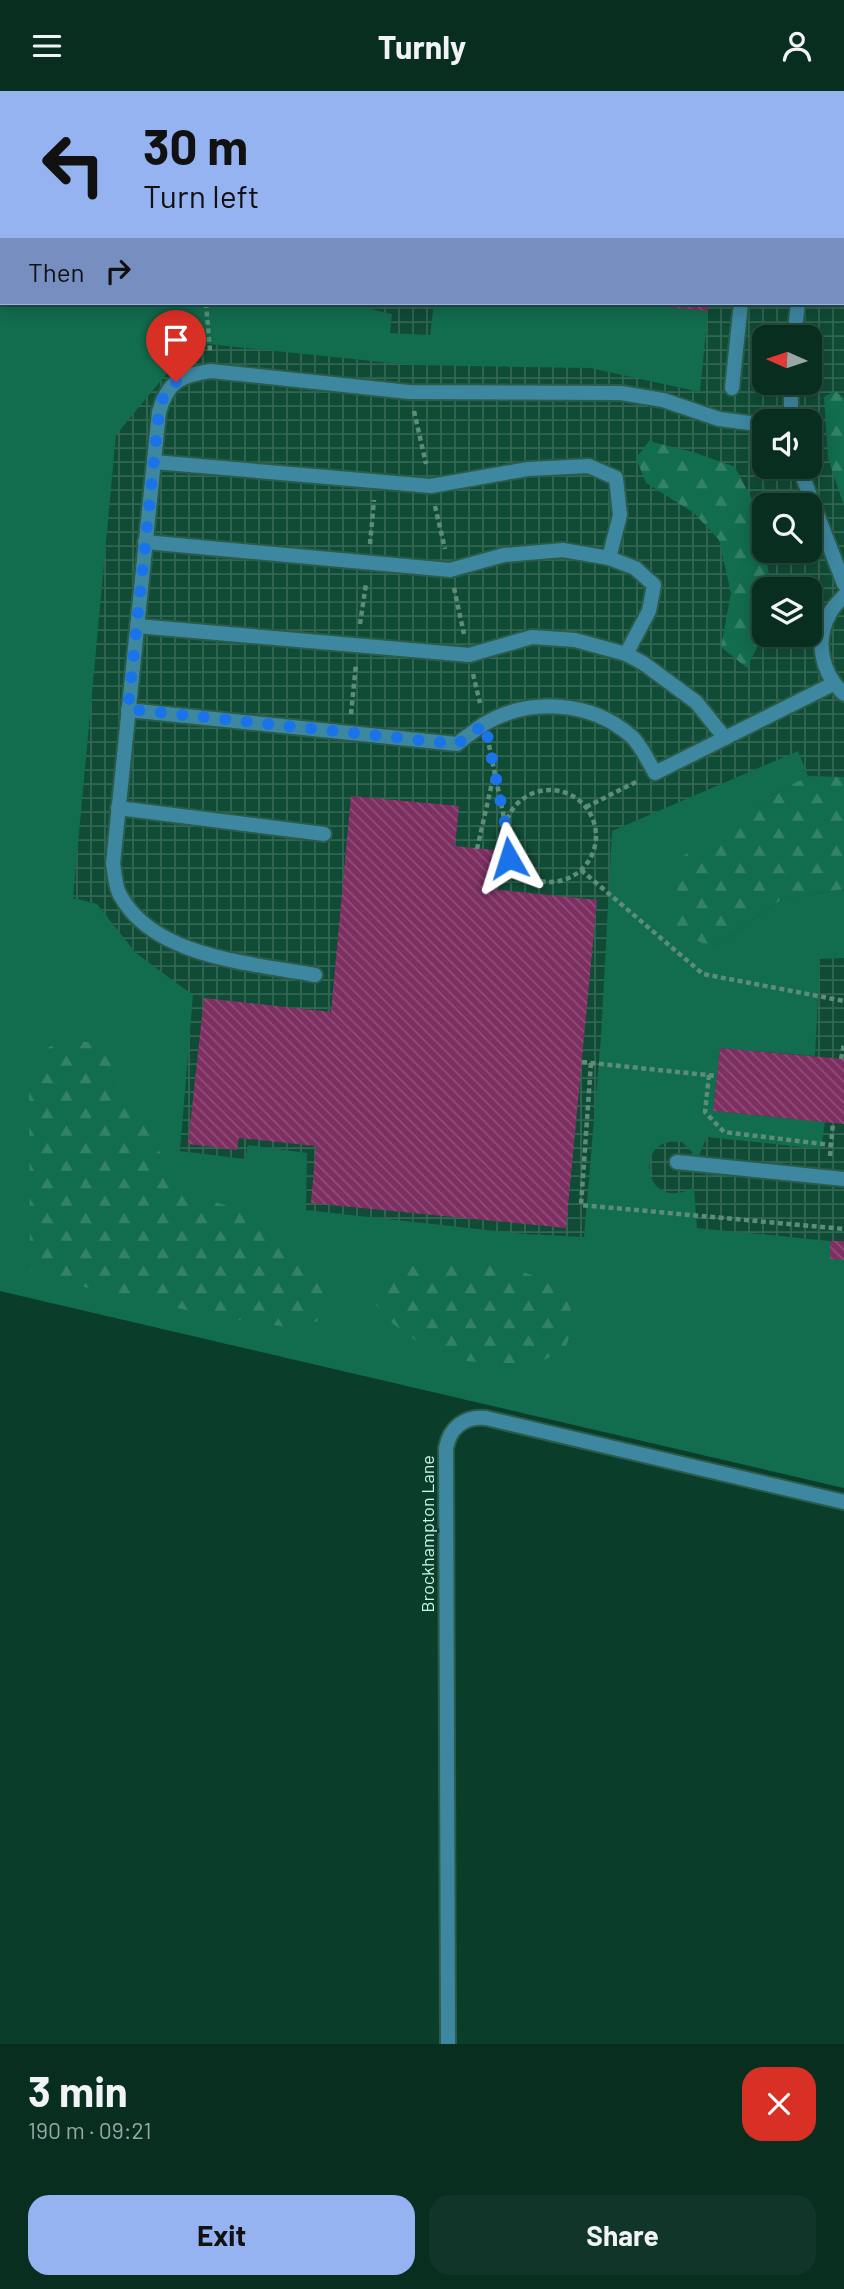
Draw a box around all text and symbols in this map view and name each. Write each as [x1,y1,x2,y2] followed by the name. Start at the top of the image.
[28,27,66,65] icon: menu
[378,27,466,65] text: Turnly
[778,27,816,65] icon: person
[143,116,248,175] text: 30 m
[28,119,119,210] icon: left
[143,176,260,214] text: Turn left
[99,252,137,290] icon: right
[28,256,85,287] text: Then
[146,310,206,382] pin
[157,321,195,359] icon: arrive
[752,325,822,395] north arrow
[752,325,822,647] map controls
[752,409,822,479] button: sound
[752,493,822,563] button: search
[752,577,822,647] button: layers
[472,821,546,895] position arrow
[416,1455,438,1613] street label: Brockhampton Lane
[28,2065,128,2115] text: 3 min
[742,2067,816,2141] button: close
[28,2116,152,2144] text: 190 m · 09:21
[28,2195,415,2275] button: Exit
[429,2195,816,2275] button: Share

